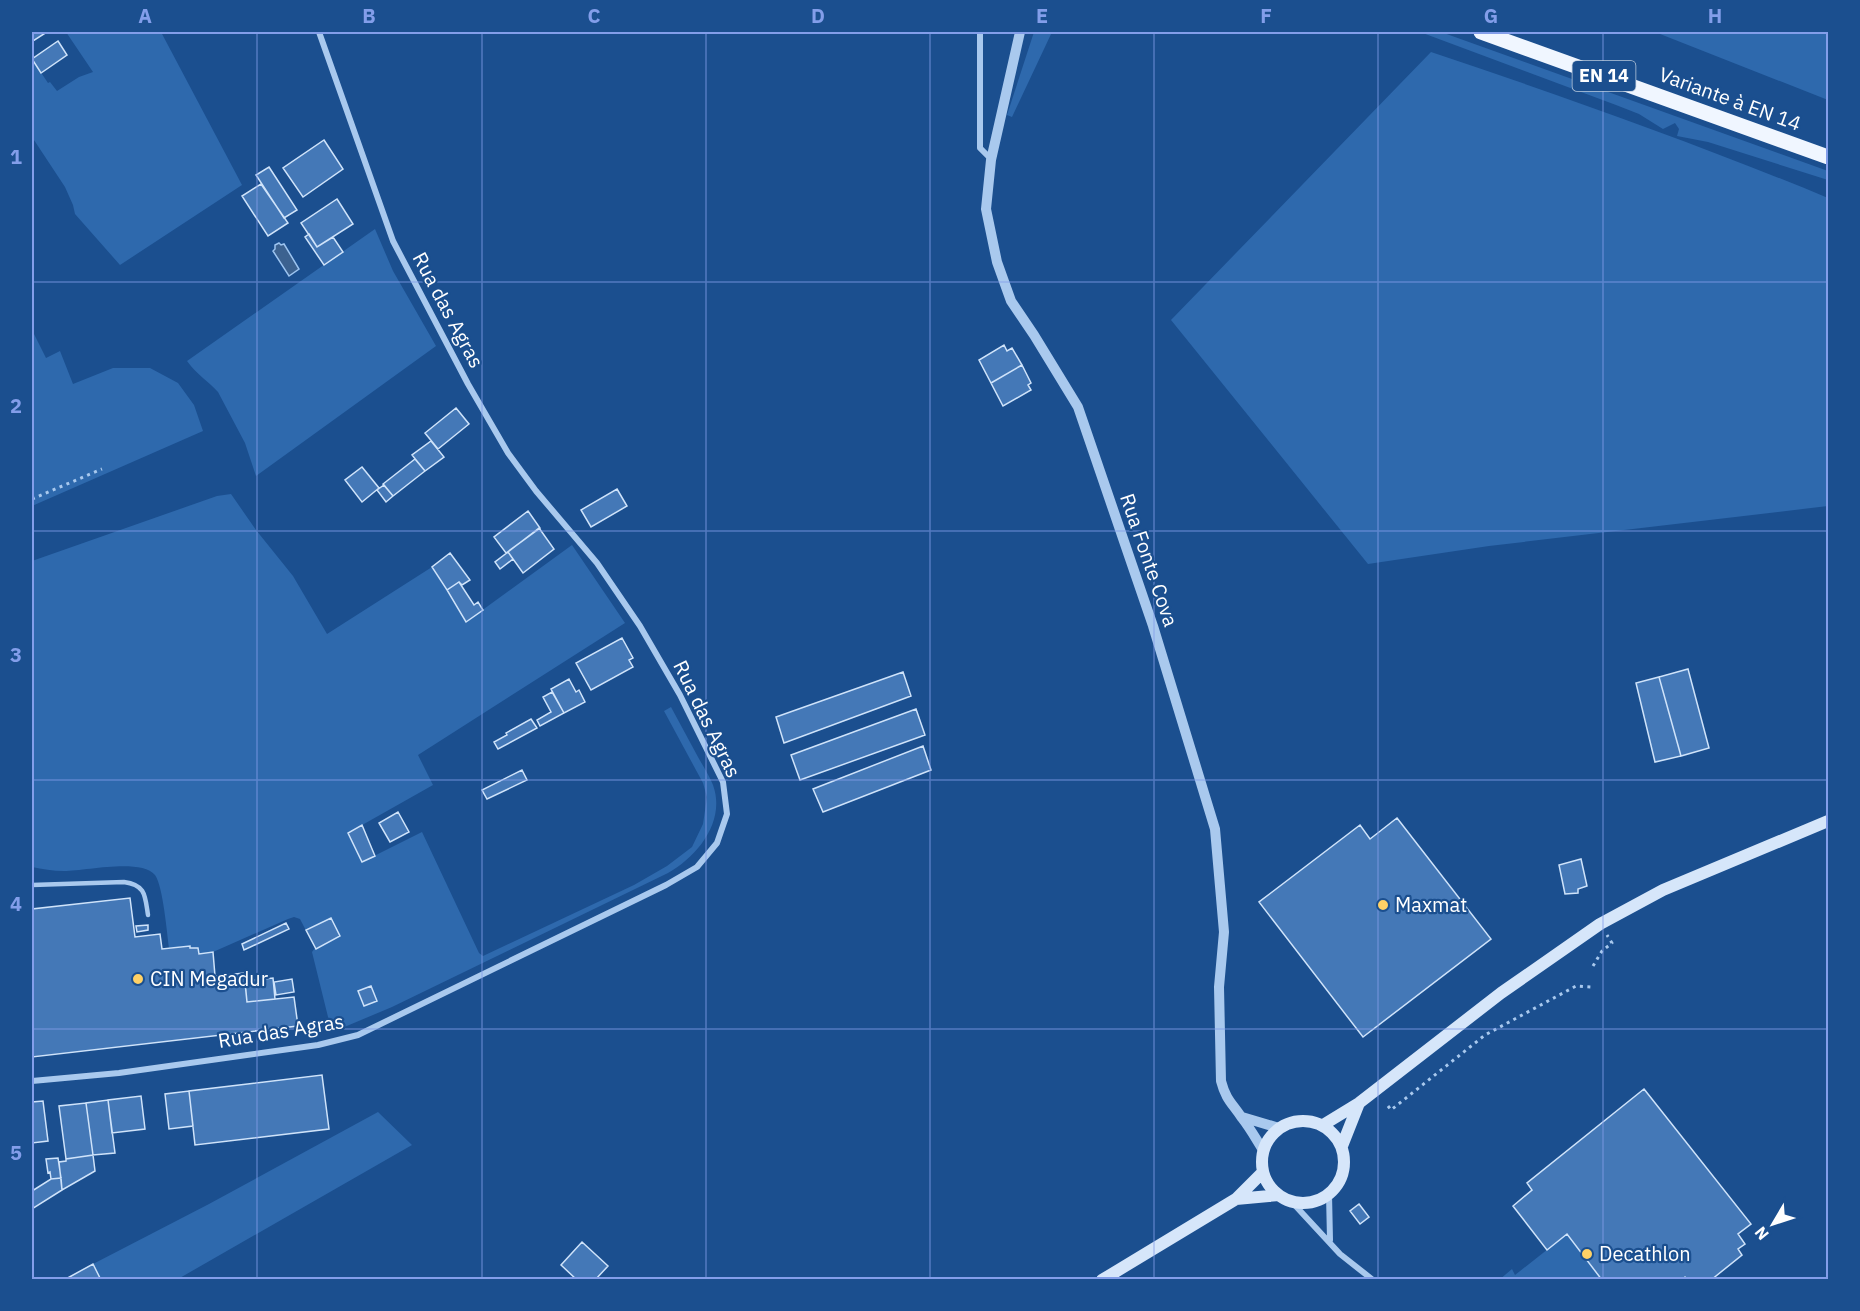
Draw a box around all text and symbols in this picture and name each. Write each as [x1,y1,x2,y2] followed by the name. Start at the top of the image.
[138,2,152,29] text: A
[362,2,376,29] text: B
[587,2,601,29] text: C
[811,2,825,29] text: D
[1036,2,1048,29] text: E
[1260,2,1272,29] text: F
[1484,2,1498,29] text: G
[1708,2,1722,29] text: H
[1655,60,1805,137] street label: Variante à EN 14
[1572,61,1636,91] road number: EN 14
[10,143,22,170] text: 1
[407,247,490,372] street label: Rua das Agras
[10,392,22,419] text: 2
[1114,490,1185,630] street label: Rua Fonte Cova
[10,641,22,668] text: 3
[667,656,748,782] street label: Rua das Agras
[10,890,22,917] text: 4
[1395,891,1467,918] place label: Maxmat
[1376,898,1390,912] marker: Maxmat
[150,965,268,992] place label: CIN Megadur
[131,972,145,986] marker: CIN Megadur
[216,1007,346,1054] street label: Rua das Agras
[10,1139,22,1166] text: 5
[1743,1194,1803,1254] north arrow
[1750,1223,1773,1244] text: N
[1599,1240,1691,1267] place label: Decathlon
[1580,1247,1594,1261] marker: Decathlon

